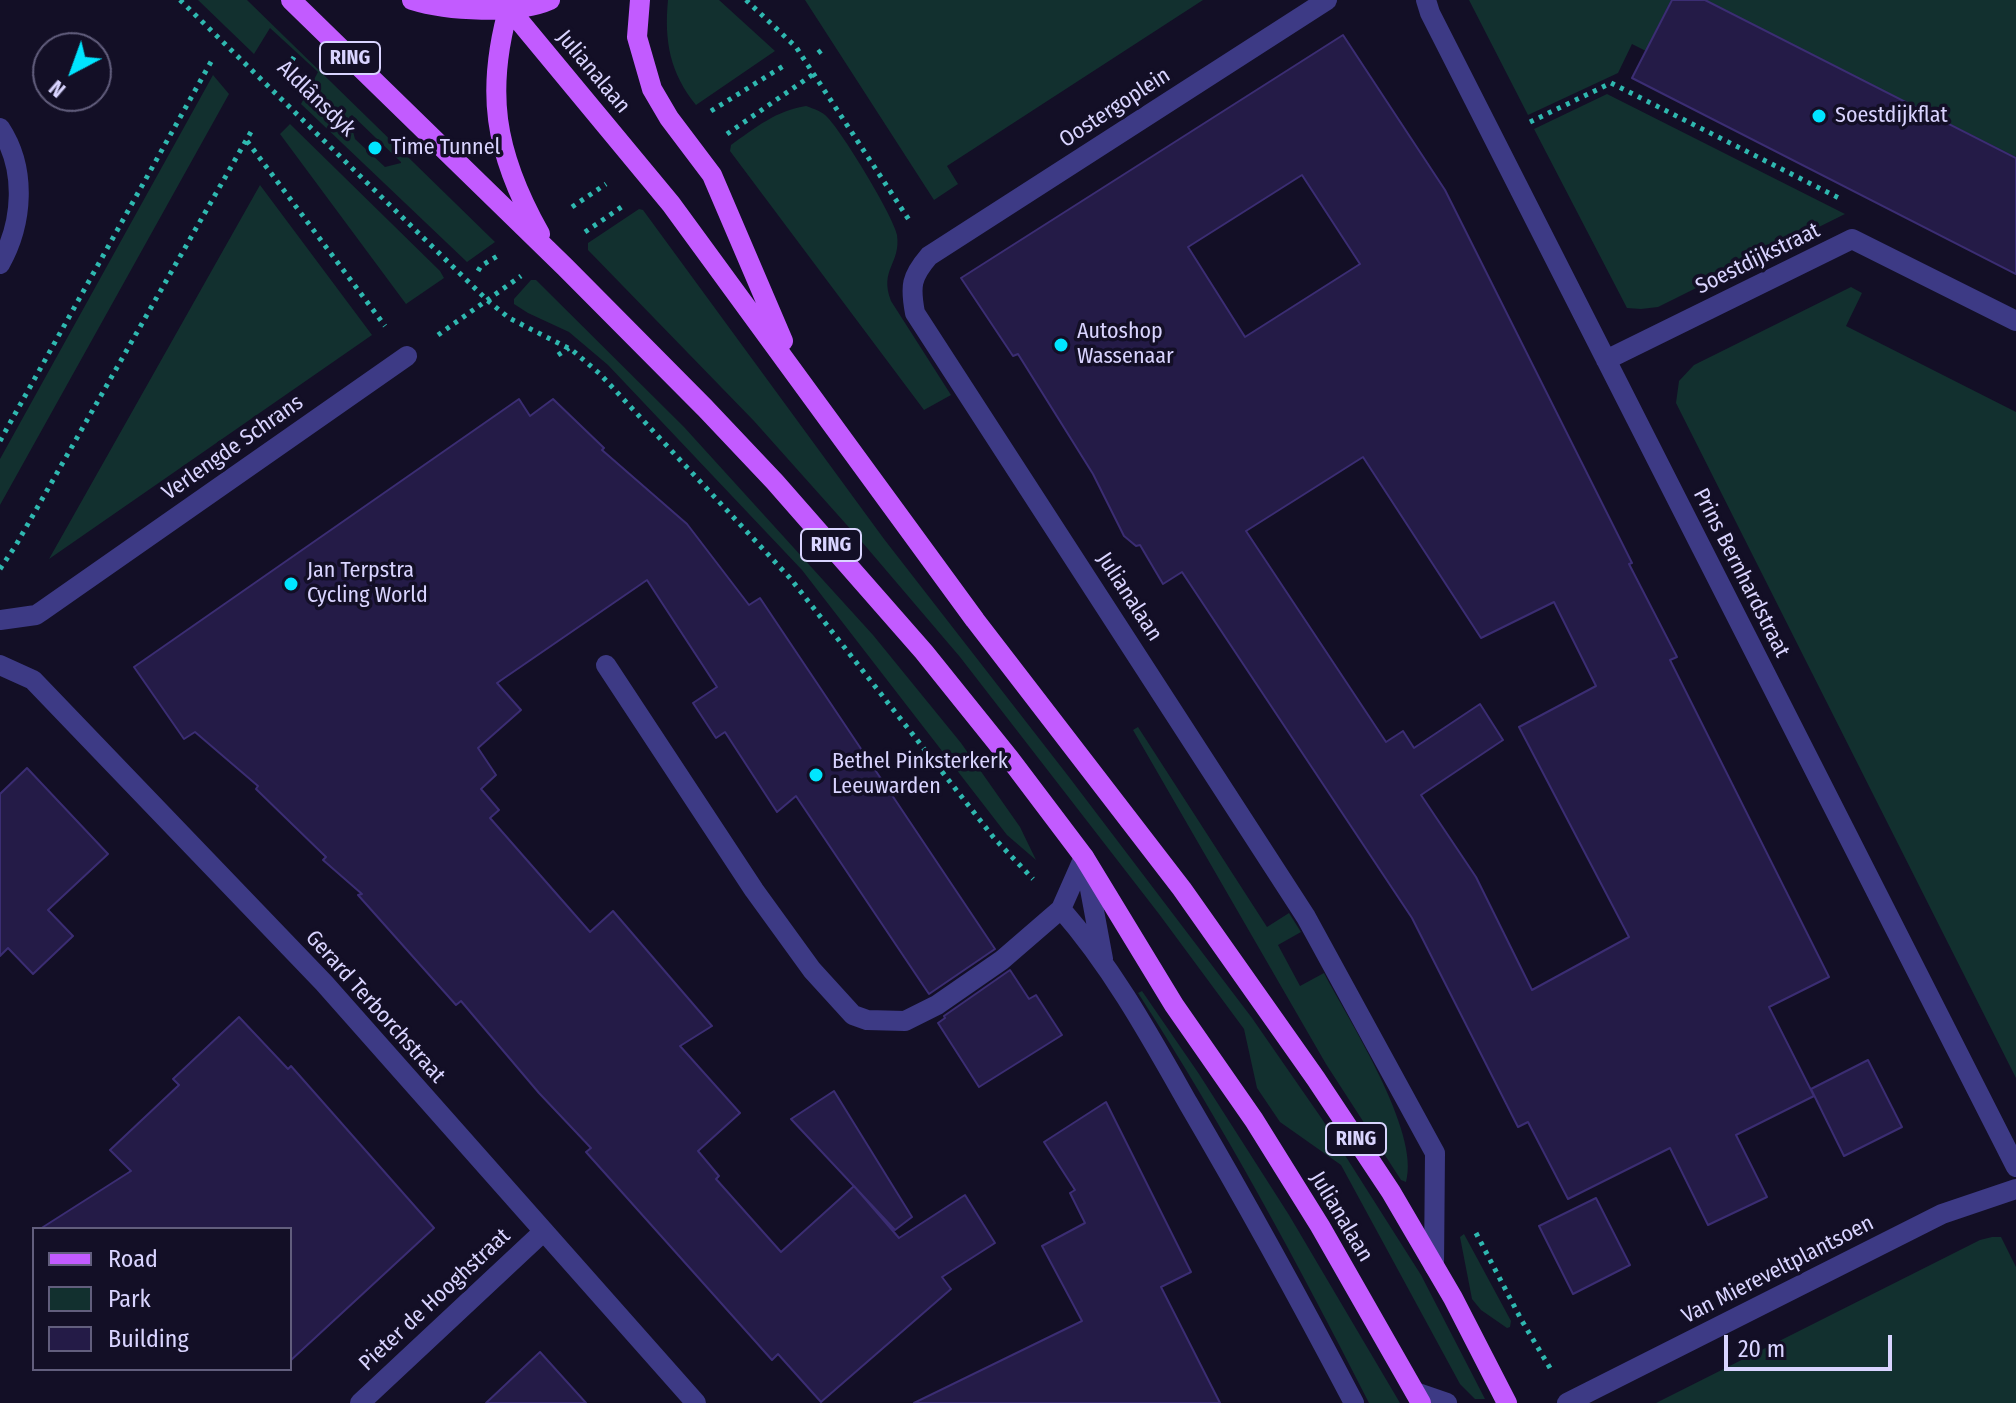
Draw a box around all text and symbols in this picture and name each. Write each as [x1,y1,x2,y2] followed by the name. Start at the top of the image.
[551,25,635,119] street label: Julianalaan
[32,32,112,112] north arrow
[320,42,380,74] road number: RING
[271,55,361,143] street label: Aldlânsdyk
[1055,62,1175,154] street label: Oostergoplein
[43,74,71,103] text: N
[1835,103,1948,129] place label: Soestdijkflat
[1810,107,1828,125] marker: Soestdijkflat
[391,135,500,161] place label: Time Tunnel
[366,139,384,157] marker: Time Tunnel
[1692,218,1824,300] street label: Soestdijkstraat
[1077,319,1174,370] place label: Autoshop Wassenaar
[1052,336,1070,354] marker: Autoshop Wassenaar
[157,390,309,506] street label: Verlengde Schrans
[1687,484,1795,662] street label: Prins Bernhardstraat
[801,529,861,561] road number: RING
[1091,548,1167,646] street label: Julianalaan
[307,558,428,610] place label: Jan Terpstra Cycling World
[282,575,300,593] marker: Jan Terpstra Cycling World
[832,749,1008,800] place label: Bethel Pinksterkerk Leeuwarden
[807,766,825,784] marker: Bethel Pinksterkerk Leeuwarden
[299,925,451,1089] street label: Gerard Terborchstraat
[1326,1123,1386,1155] road number: RING
[1304,1167,1378,1267] street label: Julianalaan
[1678,1210,1878,1330] street label: Van Miereveltplantsoen
[354,1223,516,1377] street label: Pieter de Hooghstraat
[32,1227,292,1371] legend
[108,1245,158,1273] text: Road
[108,1285,151,1313] text: Park
[1728,1319,1896,1369] scale bar
[108,1325,189,1353] text: Building
[1738,1335,1785,1363] text: 20 m

